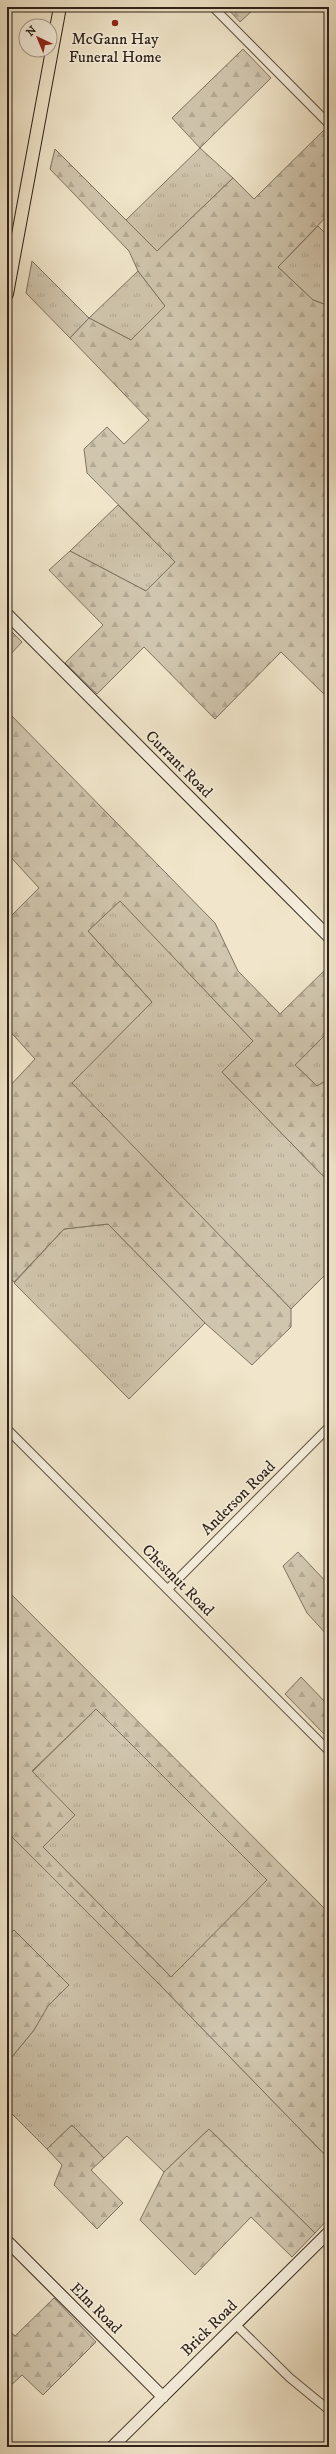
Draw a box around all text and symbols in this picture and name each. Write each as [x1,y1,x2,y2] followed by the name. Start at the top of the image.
[18,18,58,58] north arrow
[110,18,120,28] marker: McGann Hay Funeral Home
[24,23,40,40] text: N
[69,29,162,67] place label: McGann Hay Funeral Home
[141,726,217,802] street label: Currant Road
[197,1457,279,1539] street label: Anderson Road
[138,1540,218,1620] street label: Chestnut Road
[66,2278,126,2338] street label: Elm Road
[177,2296,241,2360] street label: Brick Road

